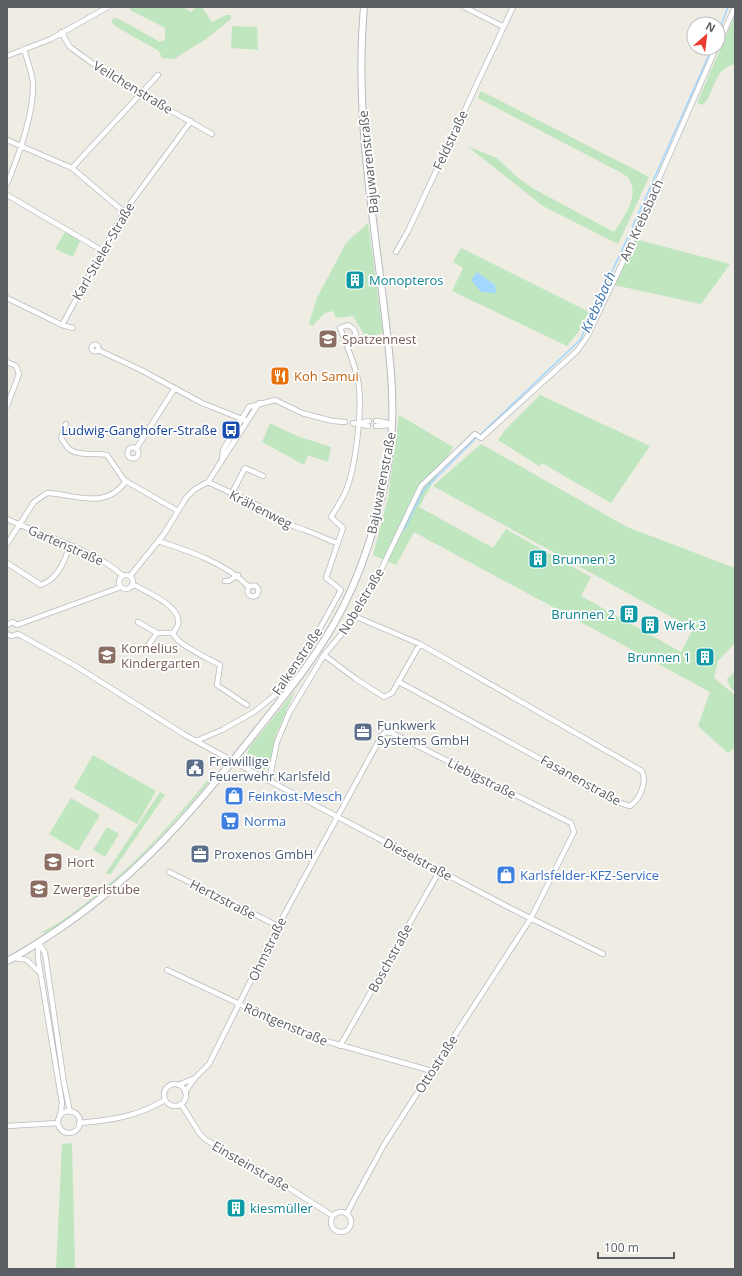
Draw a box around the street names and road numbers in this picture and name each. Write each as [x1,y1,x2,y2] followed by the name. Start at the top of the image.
[90,56,176,118] street label: Veilchenstraße
[428,107,472,173] street label: Feldstraße
[354,110,382,214] street label: Bajuwarenstraße
[615,176,667,264] street label: Am Krebsbach
[68,199,138,303] street label: Karl-Stieler-Straße
[362,430,400,536] street label: Bajuwarenstraße
[227,486,295,532] street label: Krähenweg
[25,520,107,570] street label: Gartenstraße
[334,564,388,638] street label: Nobelstraße
[268,624,326,698] street label: Falkenstraße
[538,750,624,810] street label: Fasanenstraße
[445,753,519,803] street label: Liebigstraße
[380,833,456,885] street label: Dieselstraße
[187,875,259,923] street label: Hertzstraße
[244,914,290,984] street label: Ohmstraße
[364,921,416,995] street label: Boschstraße
[241,998,331,1050] street label: Röntgenstraße
[410,1031,462,1097] street label: Ottostraße
[209,1137,293,1195] street label: Einsteinstraße

